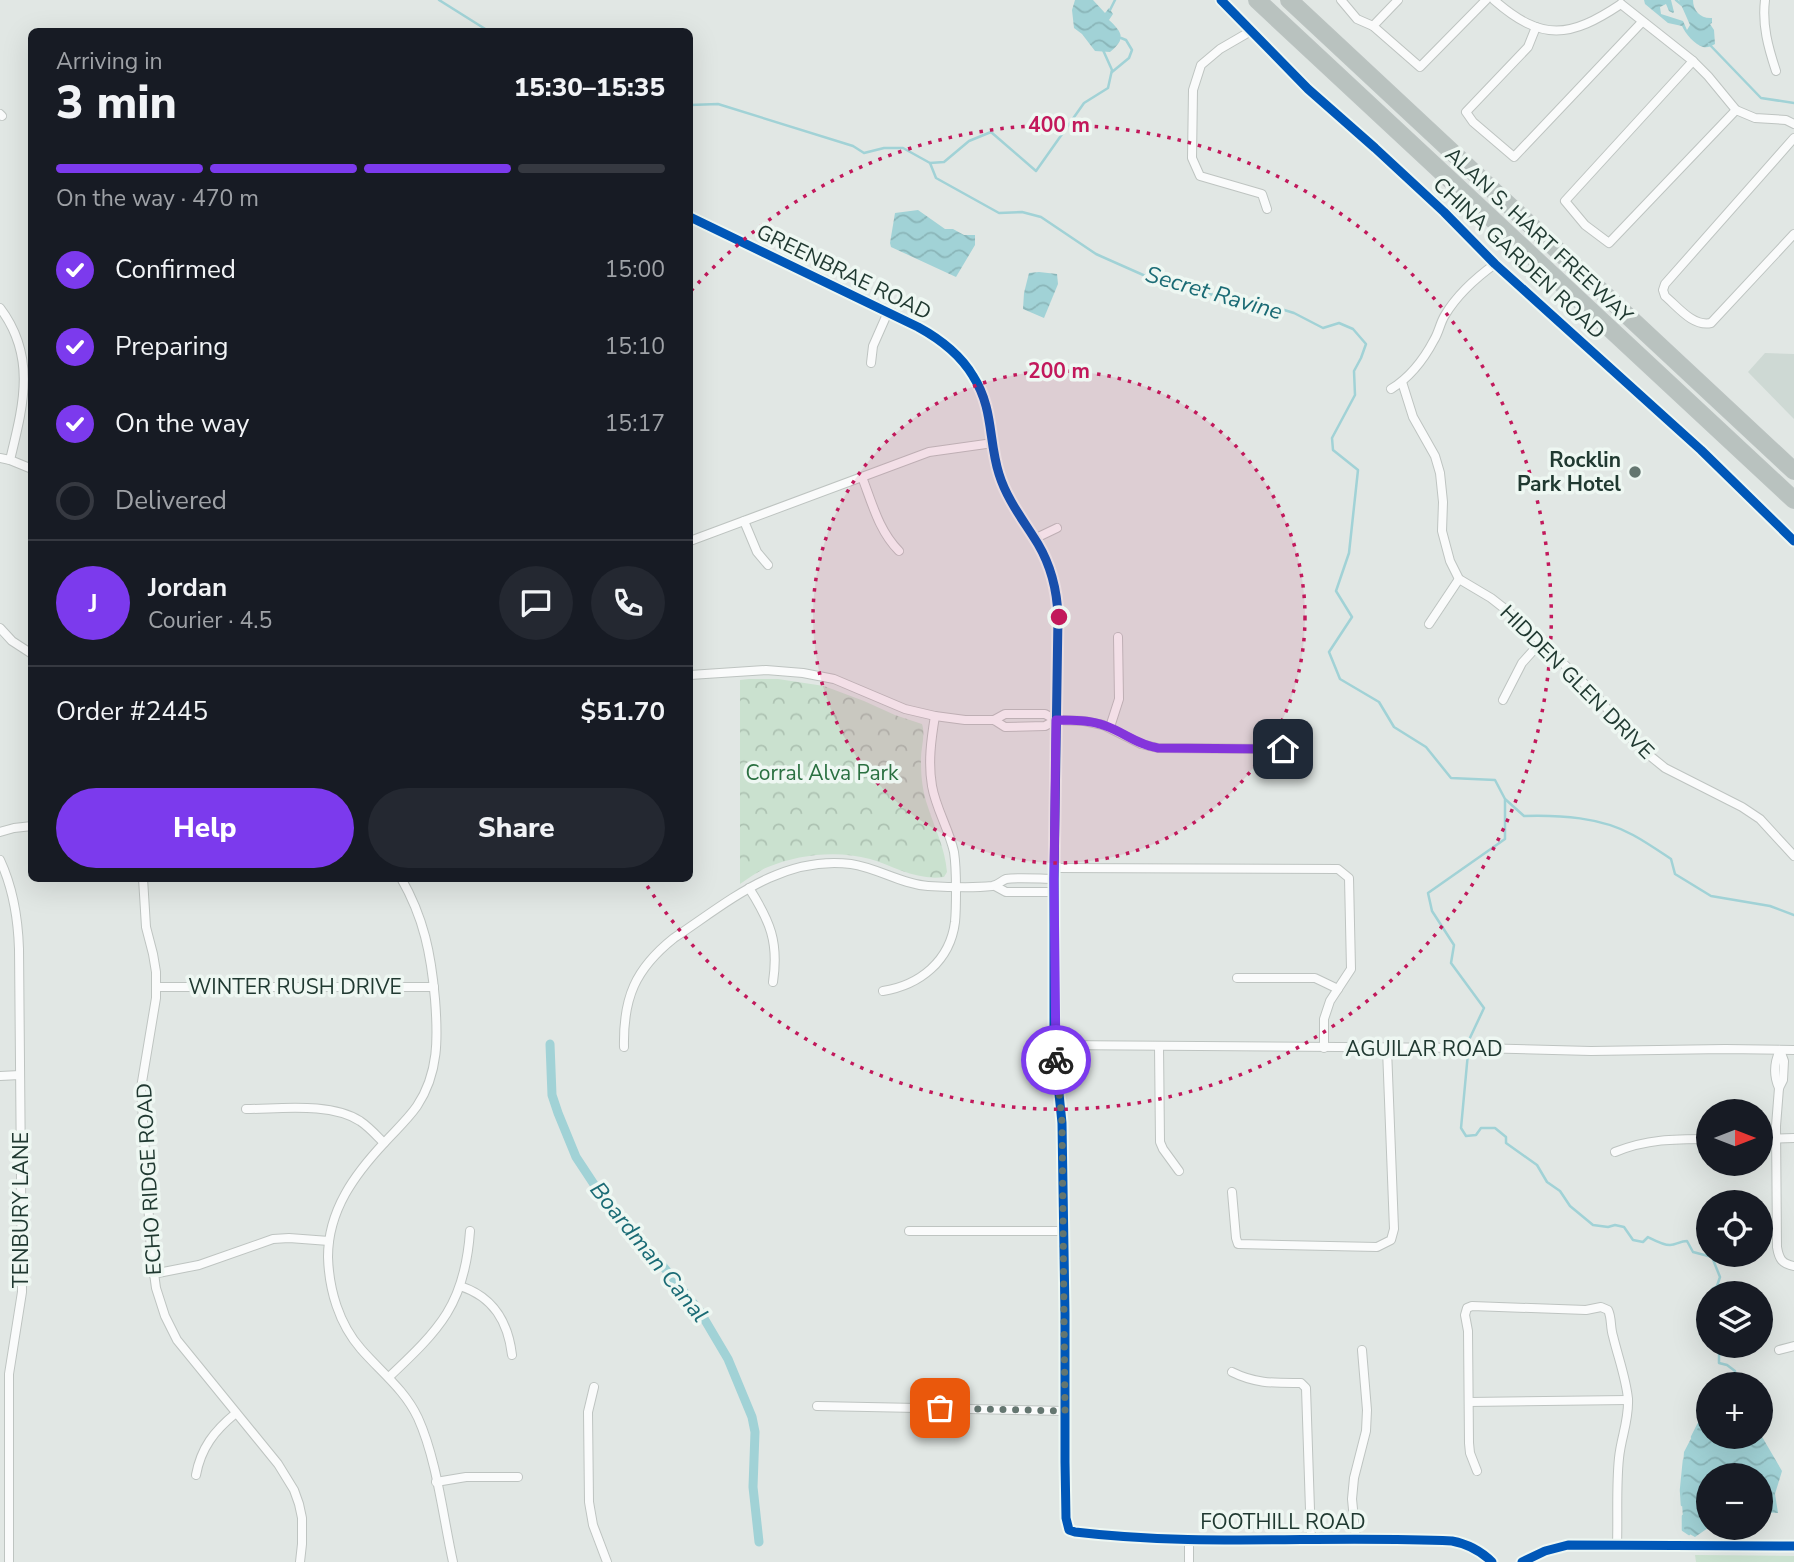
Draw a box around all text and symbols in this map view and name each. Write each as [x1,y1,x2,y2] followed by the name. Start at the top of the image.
[56,46,163,77] text: Arriving in
[514,70,665,105] text: 15:30–15:35
[56,71,177,134] text: 3 min
[1028,111,1090,139] text: 400 m
[1439,141,1639,330] street label: ALAN S. HART FREEWAY
[1427,171,1611,345] street label: CHINA GARDEN ROAD
[56,183,259,214] text: On the way · 470 m
[752,218,936,326] street label: GREENBRAE ROAD
[56,251,94,289] icon: check
[115,252,236,287] text: Confirmed
[605,254,665,285] text: 15:00
[1142,259,1286,327] water label: Secret Ravine
[56,328,94,366] icon: check
[115,329,228,364] text: Preparing
[605,331,665,362] text: 15:10
[1028,357,1090,385] text: 200 m
[56,405,94,443] icon: check
[115,406,249,441] text: On the way
[605,408,665,439] text: 15:17
[1517,446,1621,498] place label: Rocklin Park Hotel
[1627,464,1643,480] marker: Rocklin Park Hotel
[115,483,227,518] text: Delivered
[499,566,573,640] button: chat
[591,566,665,640] button: phone
[148,570,227,605] text: Jordan
[88,586,98,621] text: J
[1494,599,1660,765] street label: HIDDEN GLEN DRIVE
[148,605,272,636] text: Courier · 4.5
[1047,605,1071,629] centre of rings
[56,694,208,729] text: Order #2445
[581,694,665,729] text: $51.70
[1253,719,1313,779] pin
[1264,730,1302,768] icon: home
[745,759,899,787] park label: Corral Alva Park
[56,788,354,868] button: Help
[368,788,665,868] button: Share
[188,973,402,1001] street label: WINTER RUSH DRIVE
[1021,1025,1091,1095] courier
[1345,1035,1503,1063] street label: AGUILAR ROAD
[1037,1041,1075,1079] icon: bike
[130,1082,168,1276] street label: ECHO RIDGE ROAD
[1696,1099,1773,1176] north arrow
[1696,1099,1773,1540] map controls
[7,1132,35,1288] street label: TENBURY LANE
[583,1175,715,1329] water label: Boardman Canal
[1696,1190,1773,1267] button: locate
[1696,1281,1773,1358] button: layers
[1696,1372,1773,1449] button: +
[910,1378,970,1438] pin
[921,1389,959,1427] icon: bag
[1696,1463,1773,1540] button: −
[1200,1508,1366,1536] street label: FOOTHILL ROAD

